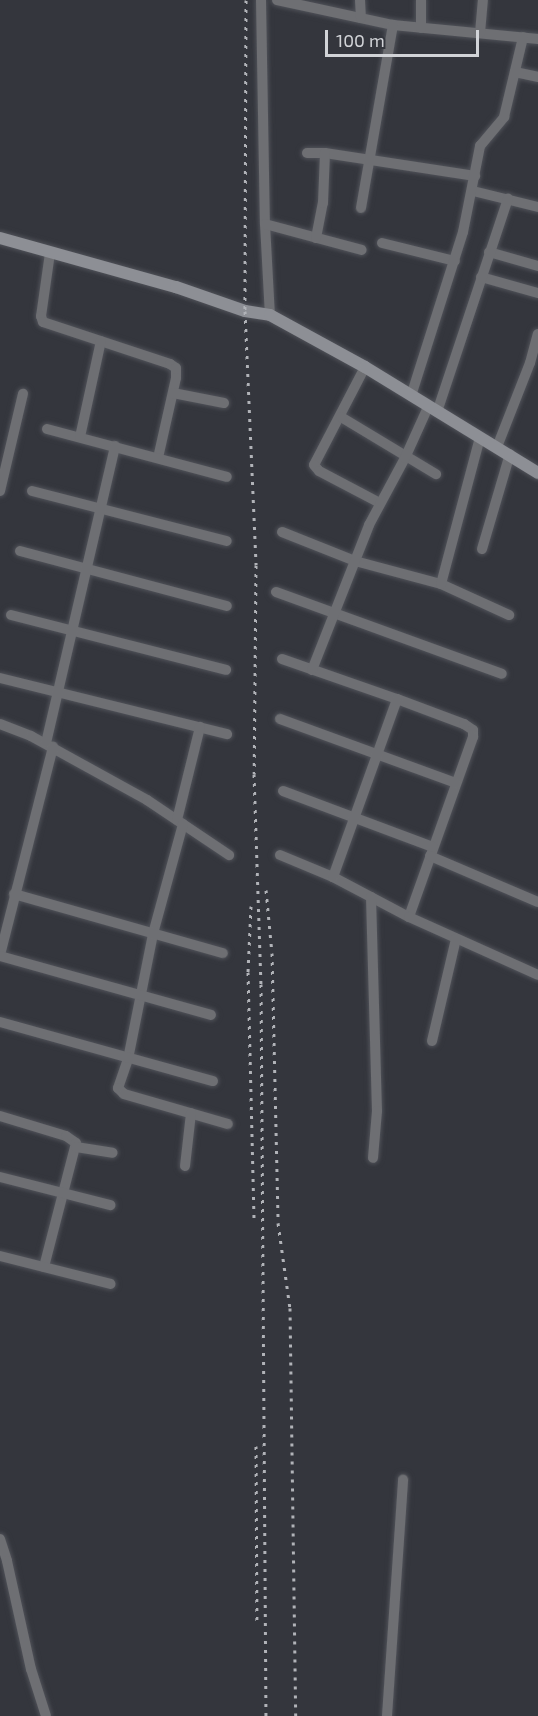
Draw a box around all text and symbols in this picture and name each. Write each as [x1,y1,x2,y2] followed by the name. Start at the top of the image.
[328,18,482,56] scale bar
[336,29,385,51] text: 100 m

